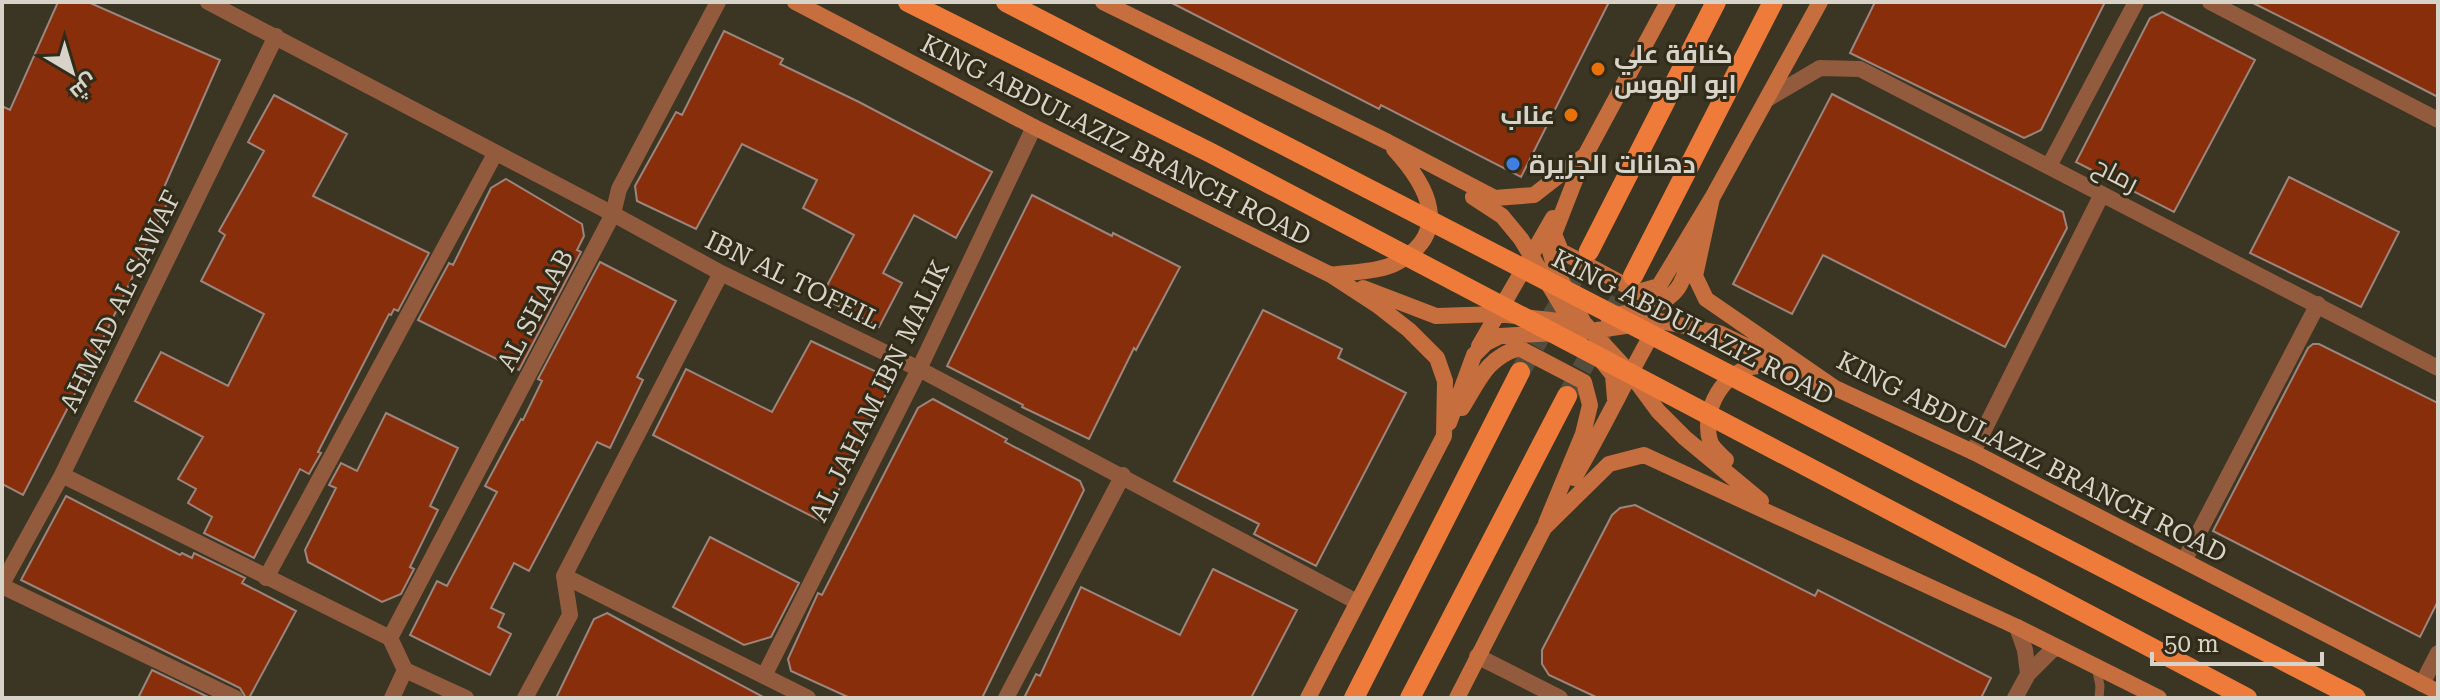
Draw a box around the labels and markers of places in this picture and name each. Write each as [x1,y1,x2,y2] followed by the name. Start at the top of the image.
[1614,39,1737,100] place label: كنافة علي ابو الهوس
[1589,60,1607,78] marker: كنافة علي ابو الهوس
[1500,100,1555,130] place label: عناب
[1562,106,1580,124] marker: عناب
[1529,149,1696,179] place label: دهانات الجزيرة
[1504,155,1522,173] marker: دهانات الجزيرة

